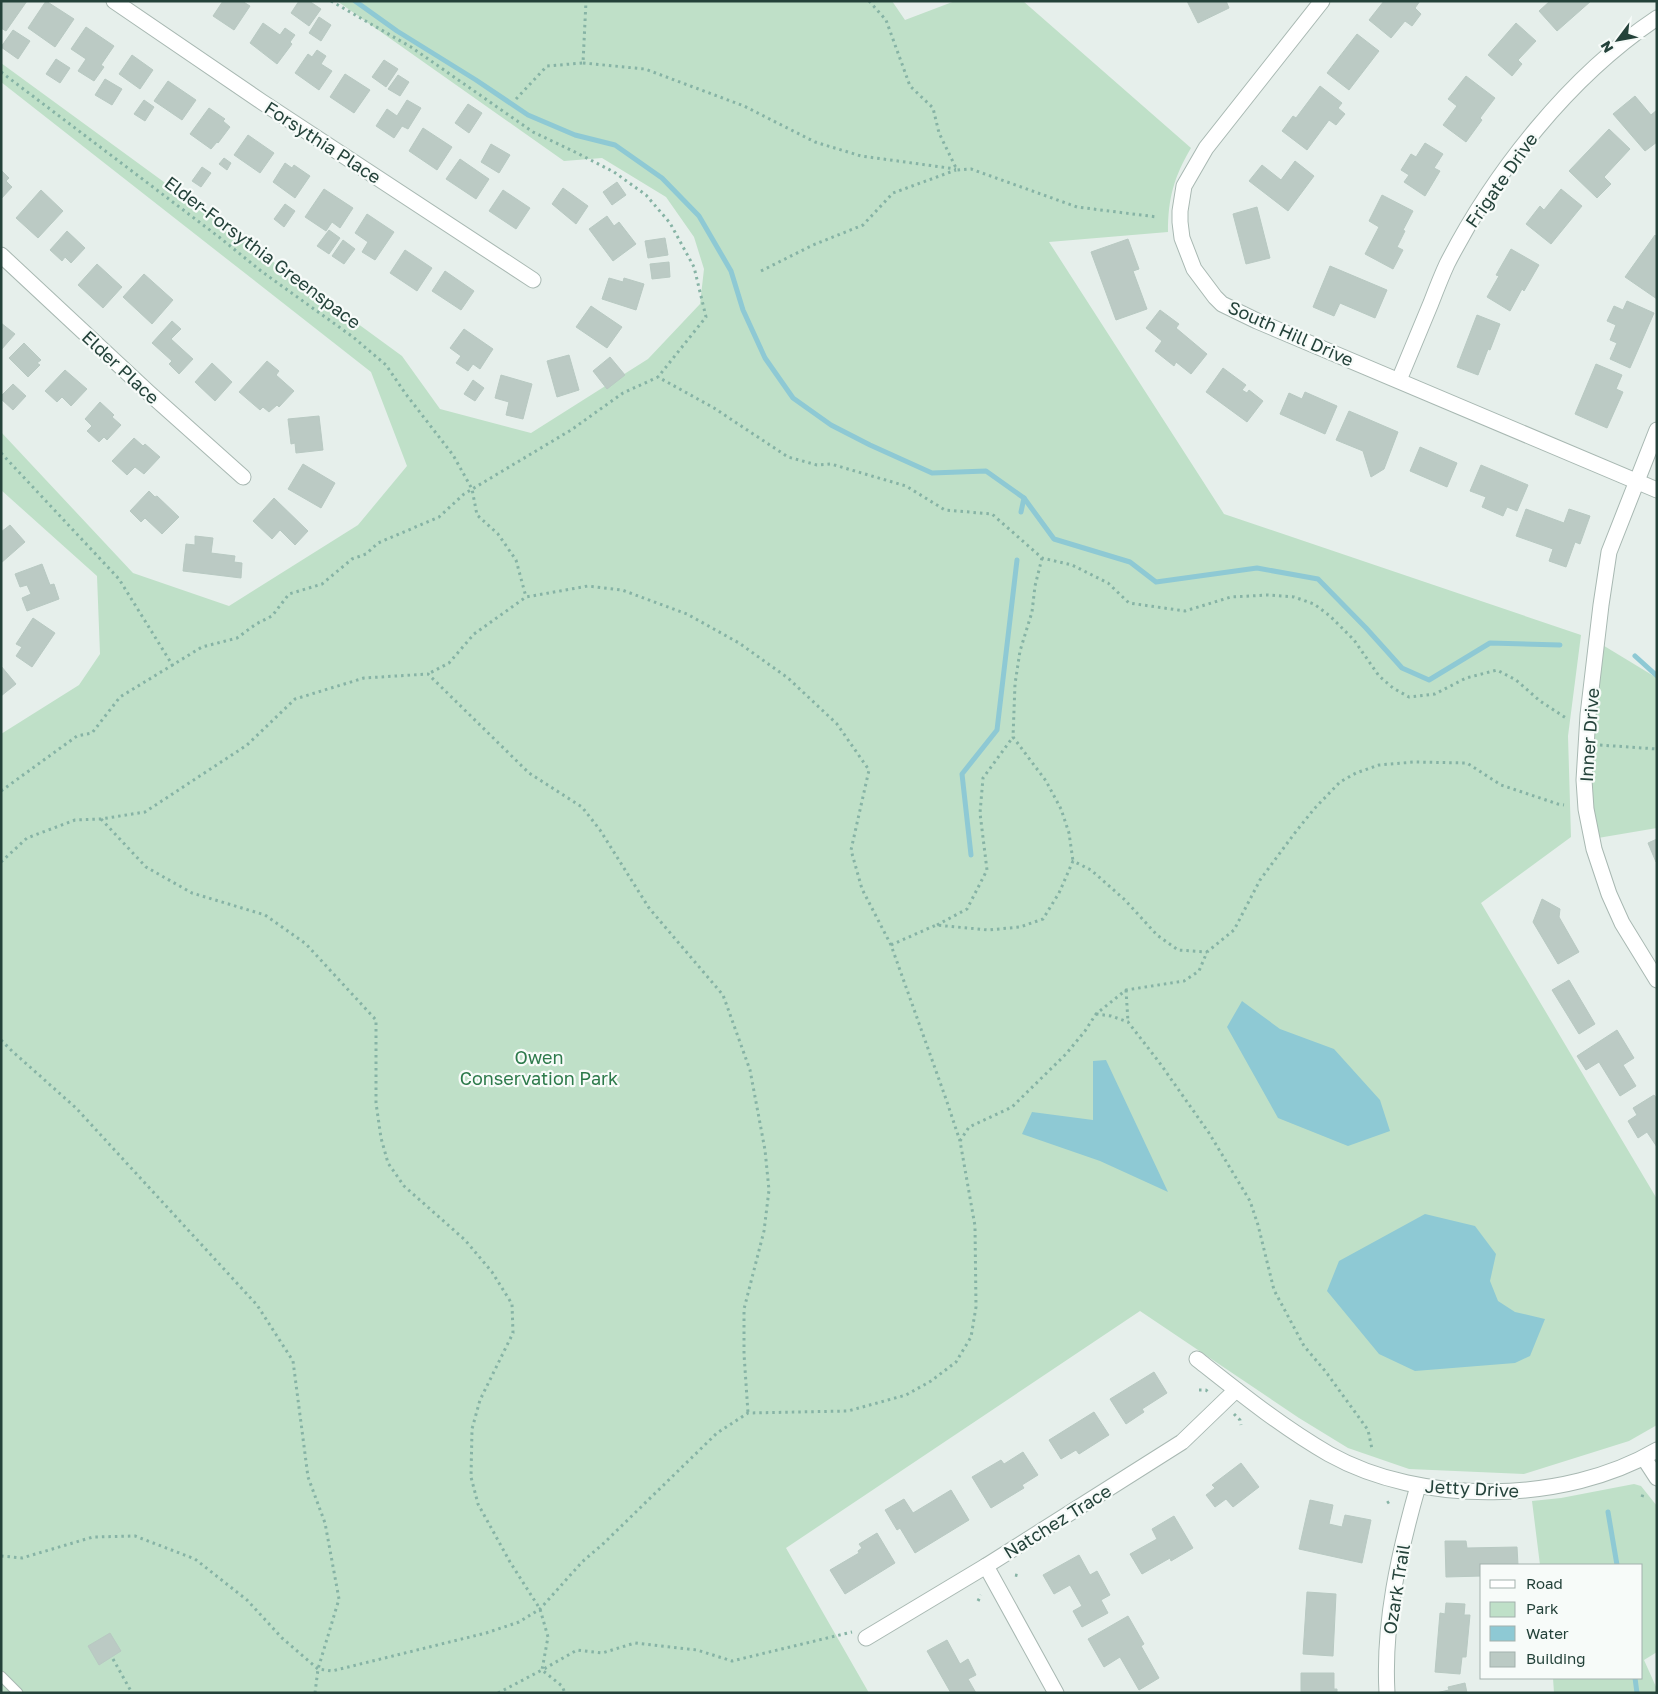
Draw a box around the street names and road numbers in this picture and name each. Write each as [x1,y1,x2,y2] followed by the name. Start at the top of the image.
[261,96,385,188] street label: Forsythia Place
[1460,128,1542,232] street label: Frigate Drive
[161,171,365,333] street label: Elder-Forsythia Greenspace
[1225,295,1357,371] street label: South Hill Drive
[78,326,164,408] street label: Elder Place
[1575,687,1603,783] street label: Inner Drive
[1424,1475,1520,1501] street label: Jetty Drive
[999,1479,1115,1563] street label: Natchez Trace
[1378,1542,1414,1636] street label: Ozark Trail

